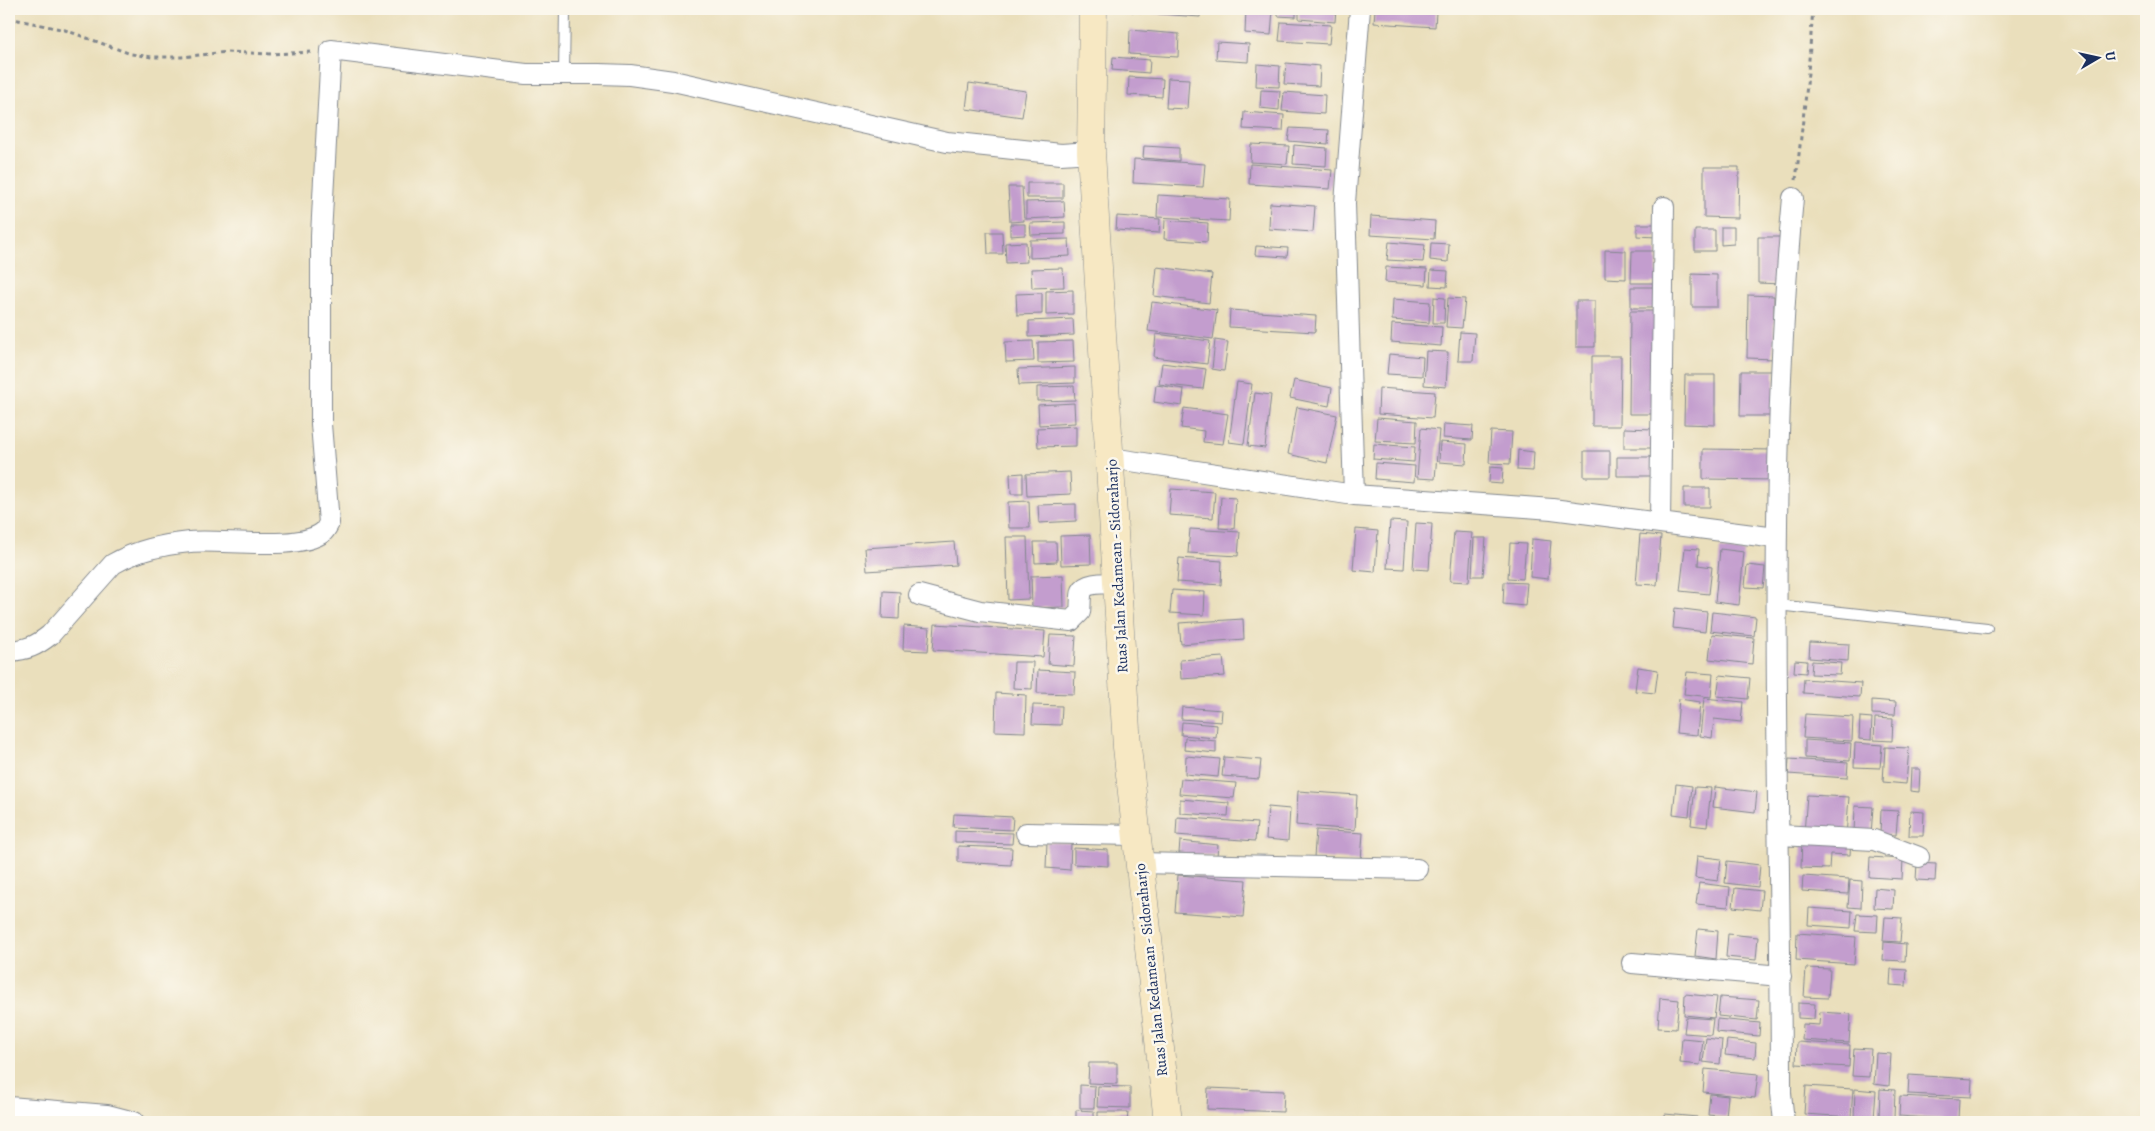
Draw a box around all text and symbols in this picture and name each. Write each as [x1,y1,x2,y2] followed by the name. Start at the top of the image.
[2072,32,2122,82] north arrow
[2100,50,2120,62] text: U
[1101,458,1133,674] street label: Ruas Jalan Kedamean - Sidoraharjo
[1130,862,1172,1078] street label: Ruas Jalan Kedamean - Sidoraharjo

